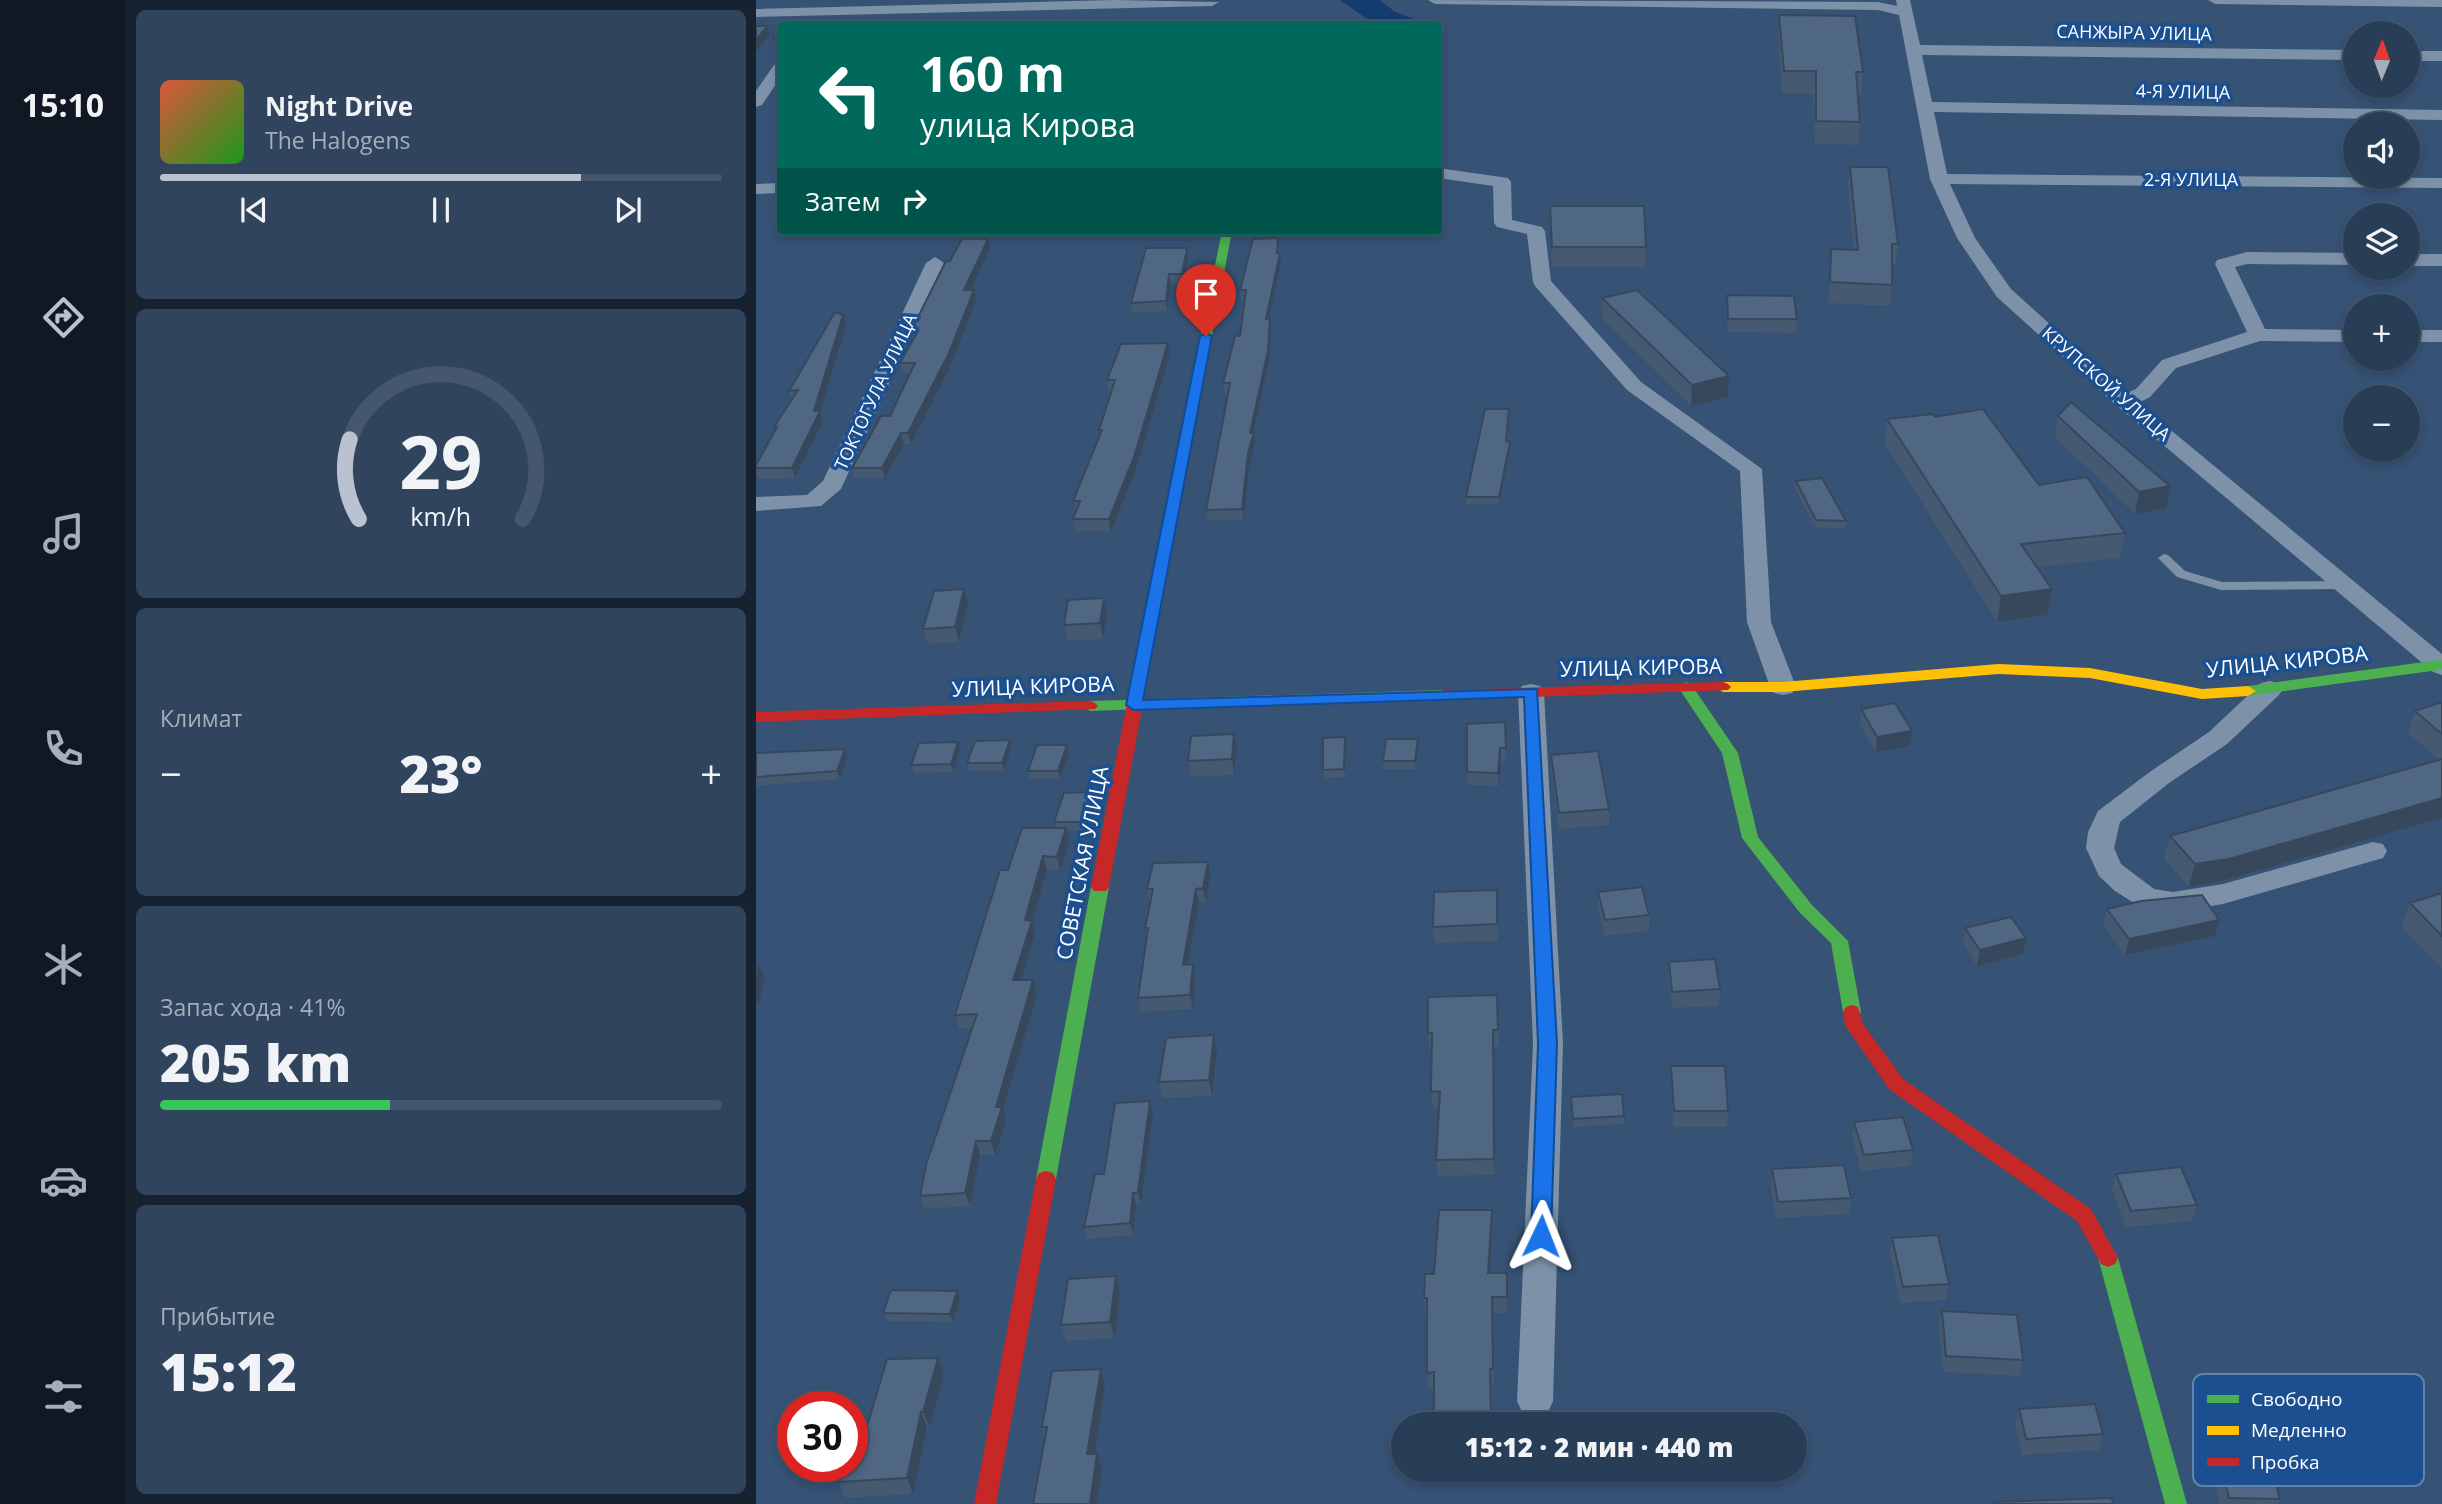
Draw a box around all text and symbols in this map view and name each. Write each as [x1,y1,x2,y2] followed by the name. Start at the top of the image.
[2056,19,2213,45] street label: САНЖЫРА УЛИЦА
[2343,21,2420,98] north arrow
[2343,21,2420,462] map controls
[920,40,1065,106] text: 160 m
[805,49,896,140] icon: left
[2136,78,2231,104] street label: 4-Я УЛИЦА
[22,83,104,126] text: 15:10
[265,88,413,124] text: Night Drive
[920,103,1136,146] text: улица Кирова
[2343,112,2420,189] button: sound
[265,124,411,156] text: The Halogens
[2144,167,2239,191] street label: 2-Я УЛИЦА
[895,182,933,220] icon: right
[805,183,881,219] text: Затем
[235,191,273,229] icon: previous
[422,191,460,229] icon: pause
[609,191,647,229] icon: next
[2343,203,2420,280] button: layers
[1176,264,1236,336] pin
[1187,275,1225,313] icon: arrive
[39,293,88,342] icon: directions
[2343,294,2420,371] button: +
[828,309,922,474] street label: ТОКТОГУЛА УЛИЦА
[2037,321,2176,446] street label: КРУПСКОЙ УЛИЦА
[2343,385,2420,462] button: −
[399,412,483,511] text: 29
[411,499,471,533] text: km/h
[39,509,88,558] icon: music
[2205,639,2370,683] street label: УЛИЦА КИРОВА
[1560,652,1723,682] street label: УЛИЦА КИРОВА
[951,669,1115,703] street label: УЛИЦА КИРОВА
[160,702,242,734] text: Климат
[39,724,88,773] icon: phone
[400,737,482,808] text: 23°
[160,747,182,799] text: −
[700,747,722,799] text: +
[1049,763,1115,962] street label: СОВЕТСКАЯ УЛИЦА
[39,940,88,989] icon: climate
[160,991,345,1023] text: Запас хода · 41%
[160,1026,351,1097] text: 205 km
[39,1156,88,1205] icon: car
[1504,1199,1578,1273] position arrow
[160,1300,275,1332] text: Прибытие
[160,1335,297,1406] text: 15:12
[39,1372,88,1421] icon: filters
[2193,1374,2424,1486] legend
[2251,1386,2342,1412] text: Свободно
[777,1391,868,1482] speed limit sign: 30
[2251,1417,2347,1443] text: Медленно
[1464,1429,1734,1465] text: 15:12 · 2 мин · 440 m
[2251,1449,2320,1475] text: Пробка

